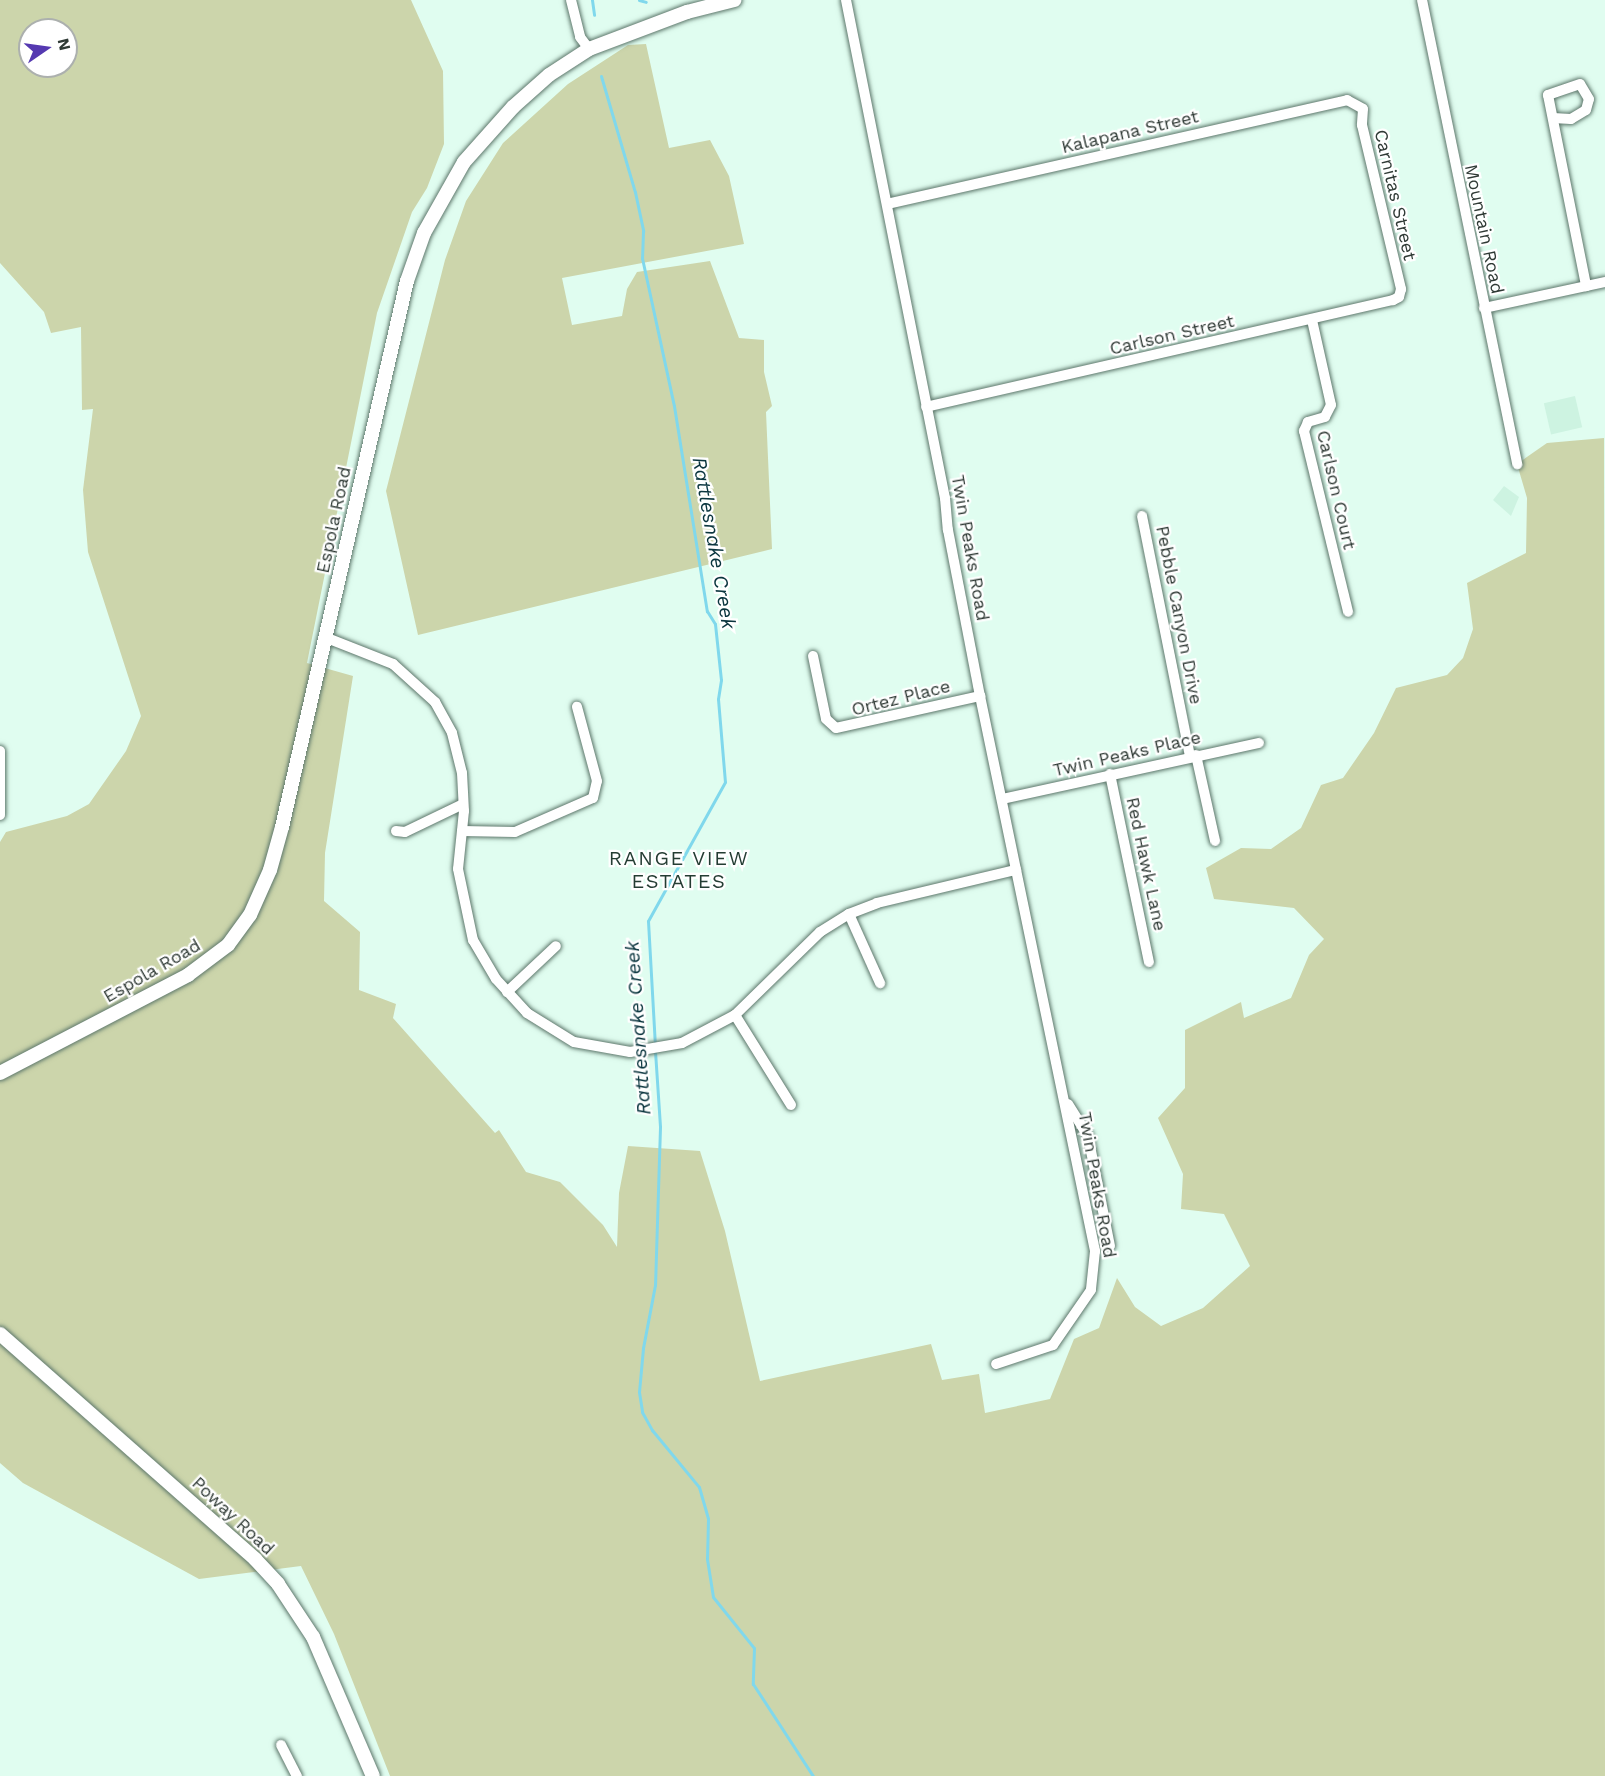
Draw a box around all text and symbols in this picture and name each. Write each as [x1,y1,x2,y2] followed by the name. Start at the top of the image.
[18,18,78,78] north arrow
[53,36,75,52] text: N
[1059,106,1201,158] street label: Kalapana Street
[1369,128,1421,262] street label: Carnitas Street
[1460,162,1508,296] street label: Mountain Road
[1108,310,1236,360] street label: Carlson Street
[1312,428,1360,552] street label: Carlson Court
[687,455,741,631] water label: Rattlesnake Creek
[312,465,356,575] street label: Espola Road
[947,473,993,623] street label: Twin Peaks Road
[1151,524,1207,706] street label: Pebble Canyon Drive
[849,675,953,721] street label: Ortez Place
[1051,726,1203,782] street label: Twin Peaks Place
[1121,795,1171,933] street label: Red Hawk Lane
[608,847,750,894] district label: RANGE VIEW ESTATES
[99,934,205,1008] street label: Espola Road
[620,940,656,1116] water label: Rattlesnake Creek
[1074,1110,1120,1260] street label: Twin Peaks Road
[187,1472,279,1560] street label: Poway Road

